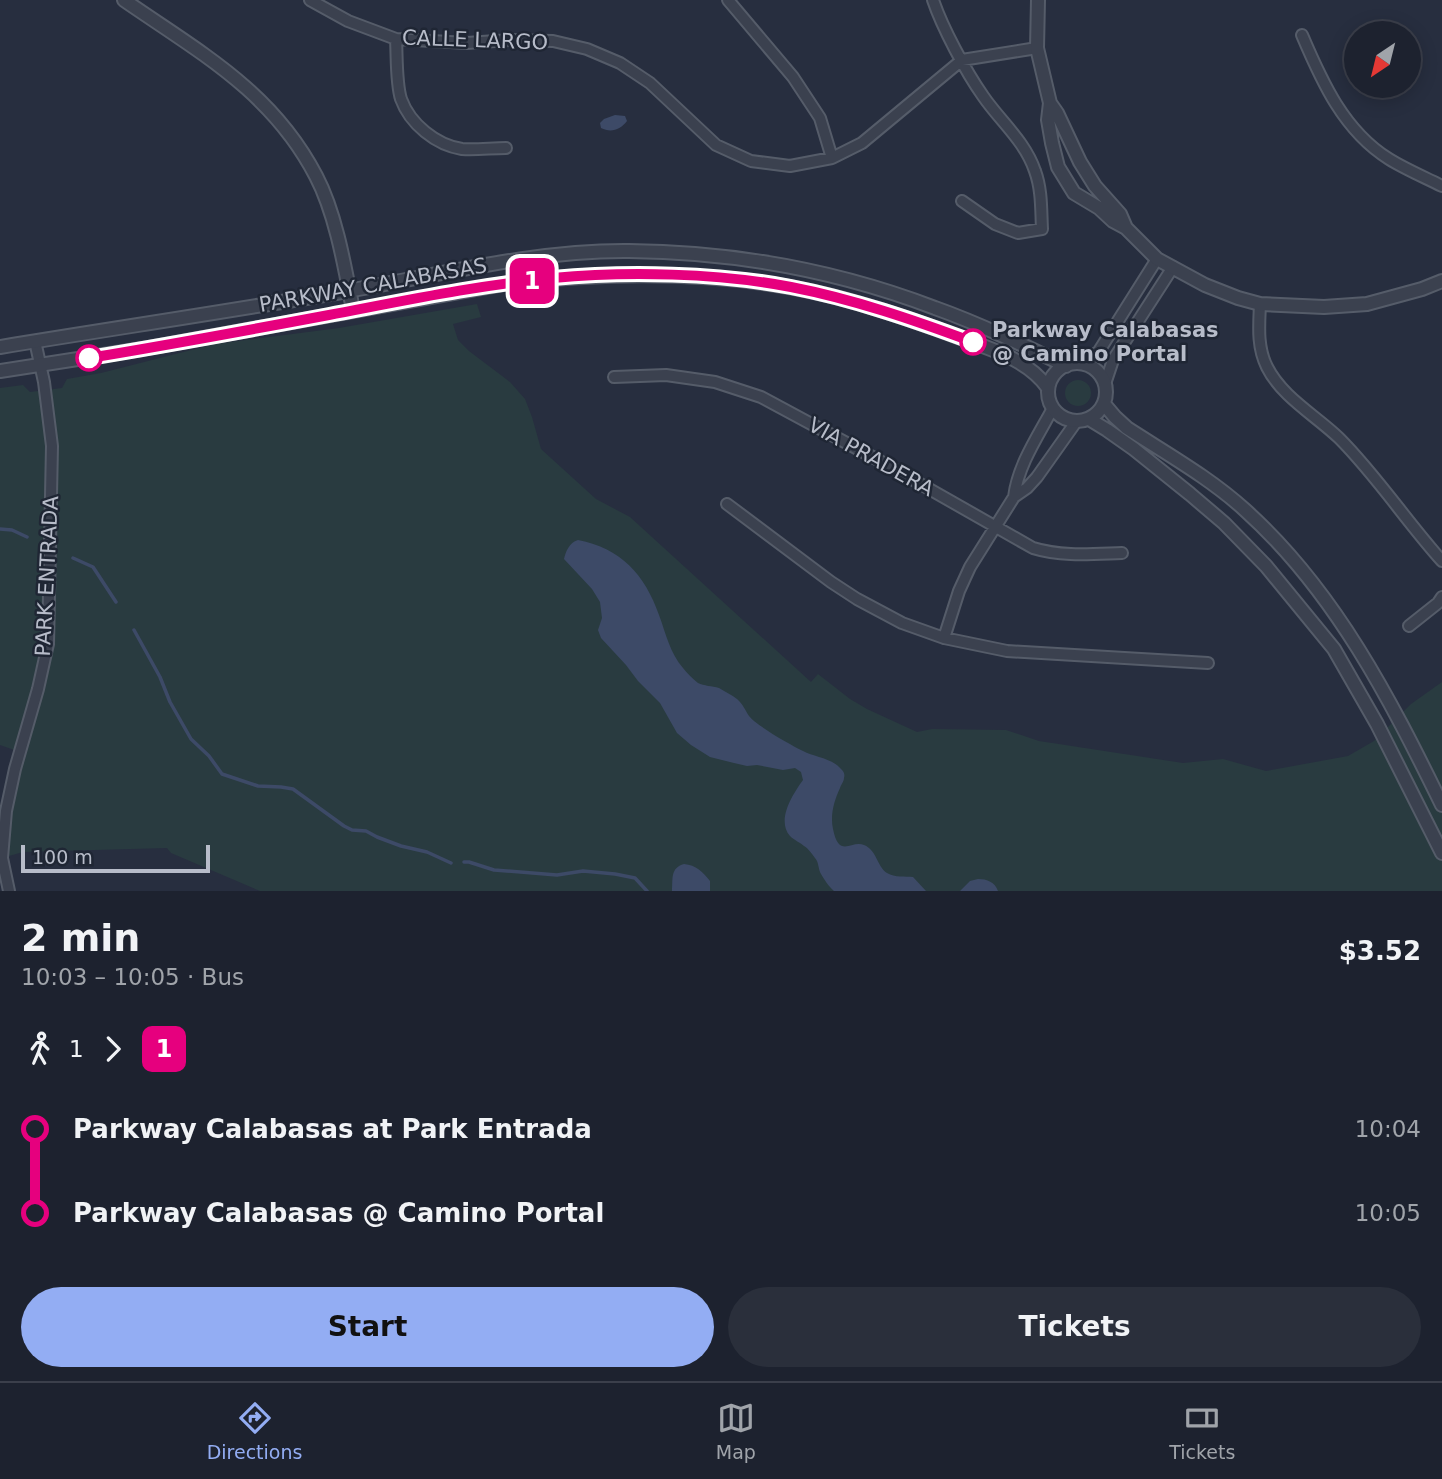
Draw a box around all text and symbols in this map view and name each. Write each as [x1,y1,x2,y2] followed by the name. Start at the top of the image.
[1344,21,1421,98] north arrow
[1344,21,1421,98] map controls
[401,25,549,55] street label: CALLE LARGO
[257,253,489,317] street label: PARKWAY CALABASAS
[509,258,555,304] line badge: 1
[524,267,540,295] text: 1
[992,318,1219,366] place label: Parkway Calabasas @ Camino Portal
[960,329,986,355] marker: Parkway Calabasas @ Camino Portal
[76,345,102,371] unlabelled marker
[804,413,939,502] street label: VIA PRADERA
[31,494,63,657] street label: PARK ENTRADA
[21,842,210,874] scale bar
[32,846,93,868] text: 100 m
[21,916,140,960] text: 2 min
[1339,936,1421,966] text: $3.52
[21,964,244,990] text: 10:03 – 10:05 · Bus
[21,1030,59,1068] icon: walk
[94,1030,132,1068] icon: forward
[156,1035,172,1063] text: 1
[69,1036,84,1062] text: 1
[73,1114,592,1144] text: Parkway Calabasas at Park Entrada
[1355,1116,1421,1142] text: 10:04
[73,1198,604,1228] text: Parkway Calabasas @ Camino Portal
[1355,1200,1421,1226] text: 10:05
[21,1287,714,1367] button: Start
[728,1287,1421,1367] button: Tickets
[207,1399,302,1463] tab: Directions
[716,1399,756,1463] tab: Map
[1169,1399,1235,1463] tab: Tickets

